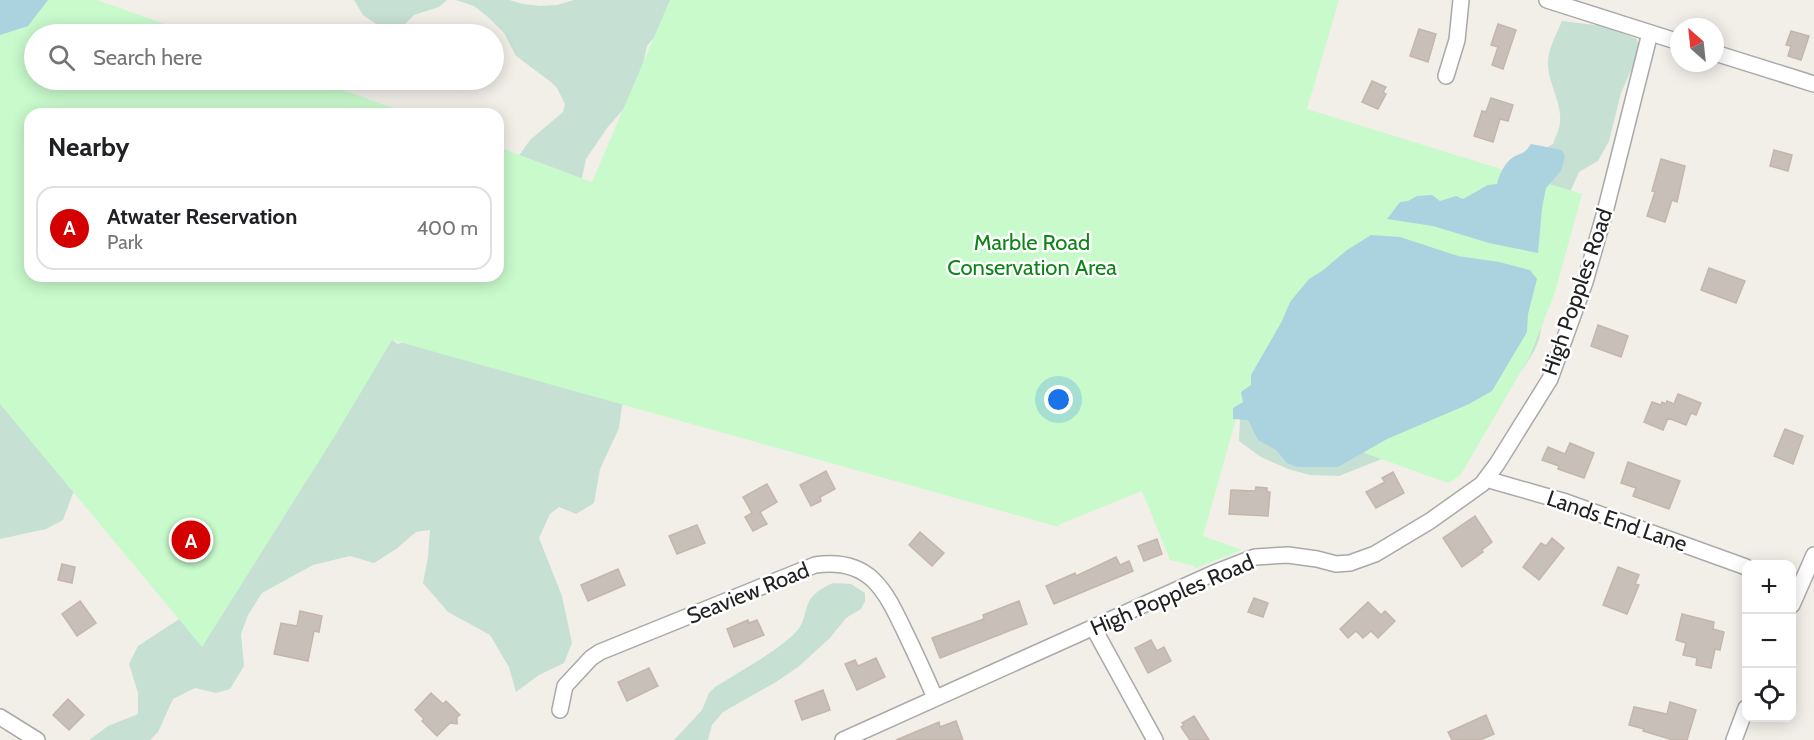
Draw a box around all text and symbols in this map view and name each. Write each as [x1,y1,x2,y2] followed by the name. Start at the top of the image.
[1670,18,1724,72] north arrow
[24,24,504,90] search box
[45,41,78,74] icon: search
[93,44,202,71] text: Search here
[48,131,129,163] text: Nearby
[107,203,297,230] text: Atwater Reservation
[1536,205,1618,379] street label: High Popples Road
[63,216,76,240] text: A
[416,216,478,240] text: 400 m
[947,229,1117,281] park label: Marble Road Conservation Area
[107,230,143,254] text: Park
[1044,385,1073,414] your location
[1543,484,1691,558] street label: Lands End Lane
[172,518,210,562] pin: A
[1086,548,1258,642] street label: High Popples Road
[683,556,813,630] street label: Seaview Road
[1742,560,1796,722] map controls
[1742,560,1796,614] button: +
[1742,614,1796,668] button: −
[1742,668,1796,722] button: locate

